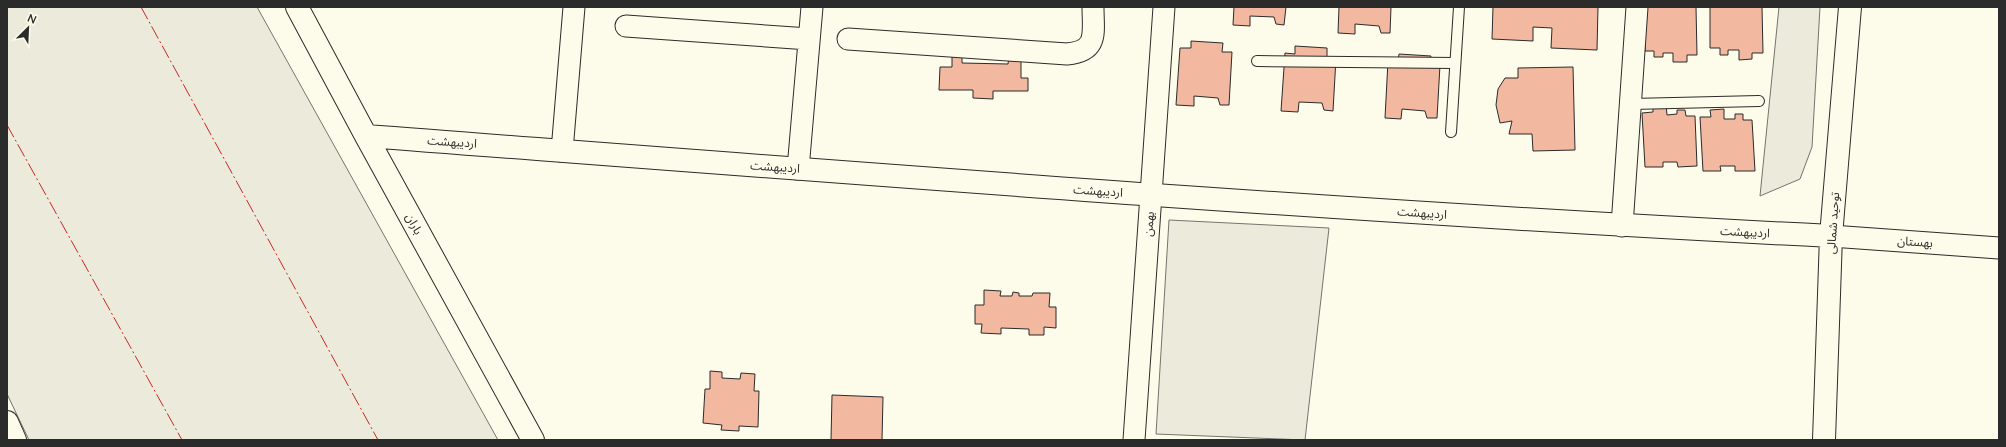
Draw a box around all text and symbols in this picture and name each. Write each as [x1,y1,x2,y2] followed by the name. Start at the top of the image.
[8,8,48,48] north arrow
[26,11,39,26] text: N
[427,132,478,151] street label: اردیبهشت
[750,157,801,176] street label: اردیبهشت
[1073,181,1124,200] street label: اردیبهشت
[1823,191,1842,254] street label: توحید شمالی
[1397,203,1448,222] street label: اردیبهشت
[403,211,426,237] street label: باران
[1140,211,1157,237] street label: بهمن
[1720,223,1770,240] street label: اردیبهشت
[1897,233,1933,250] street label: بهستان

